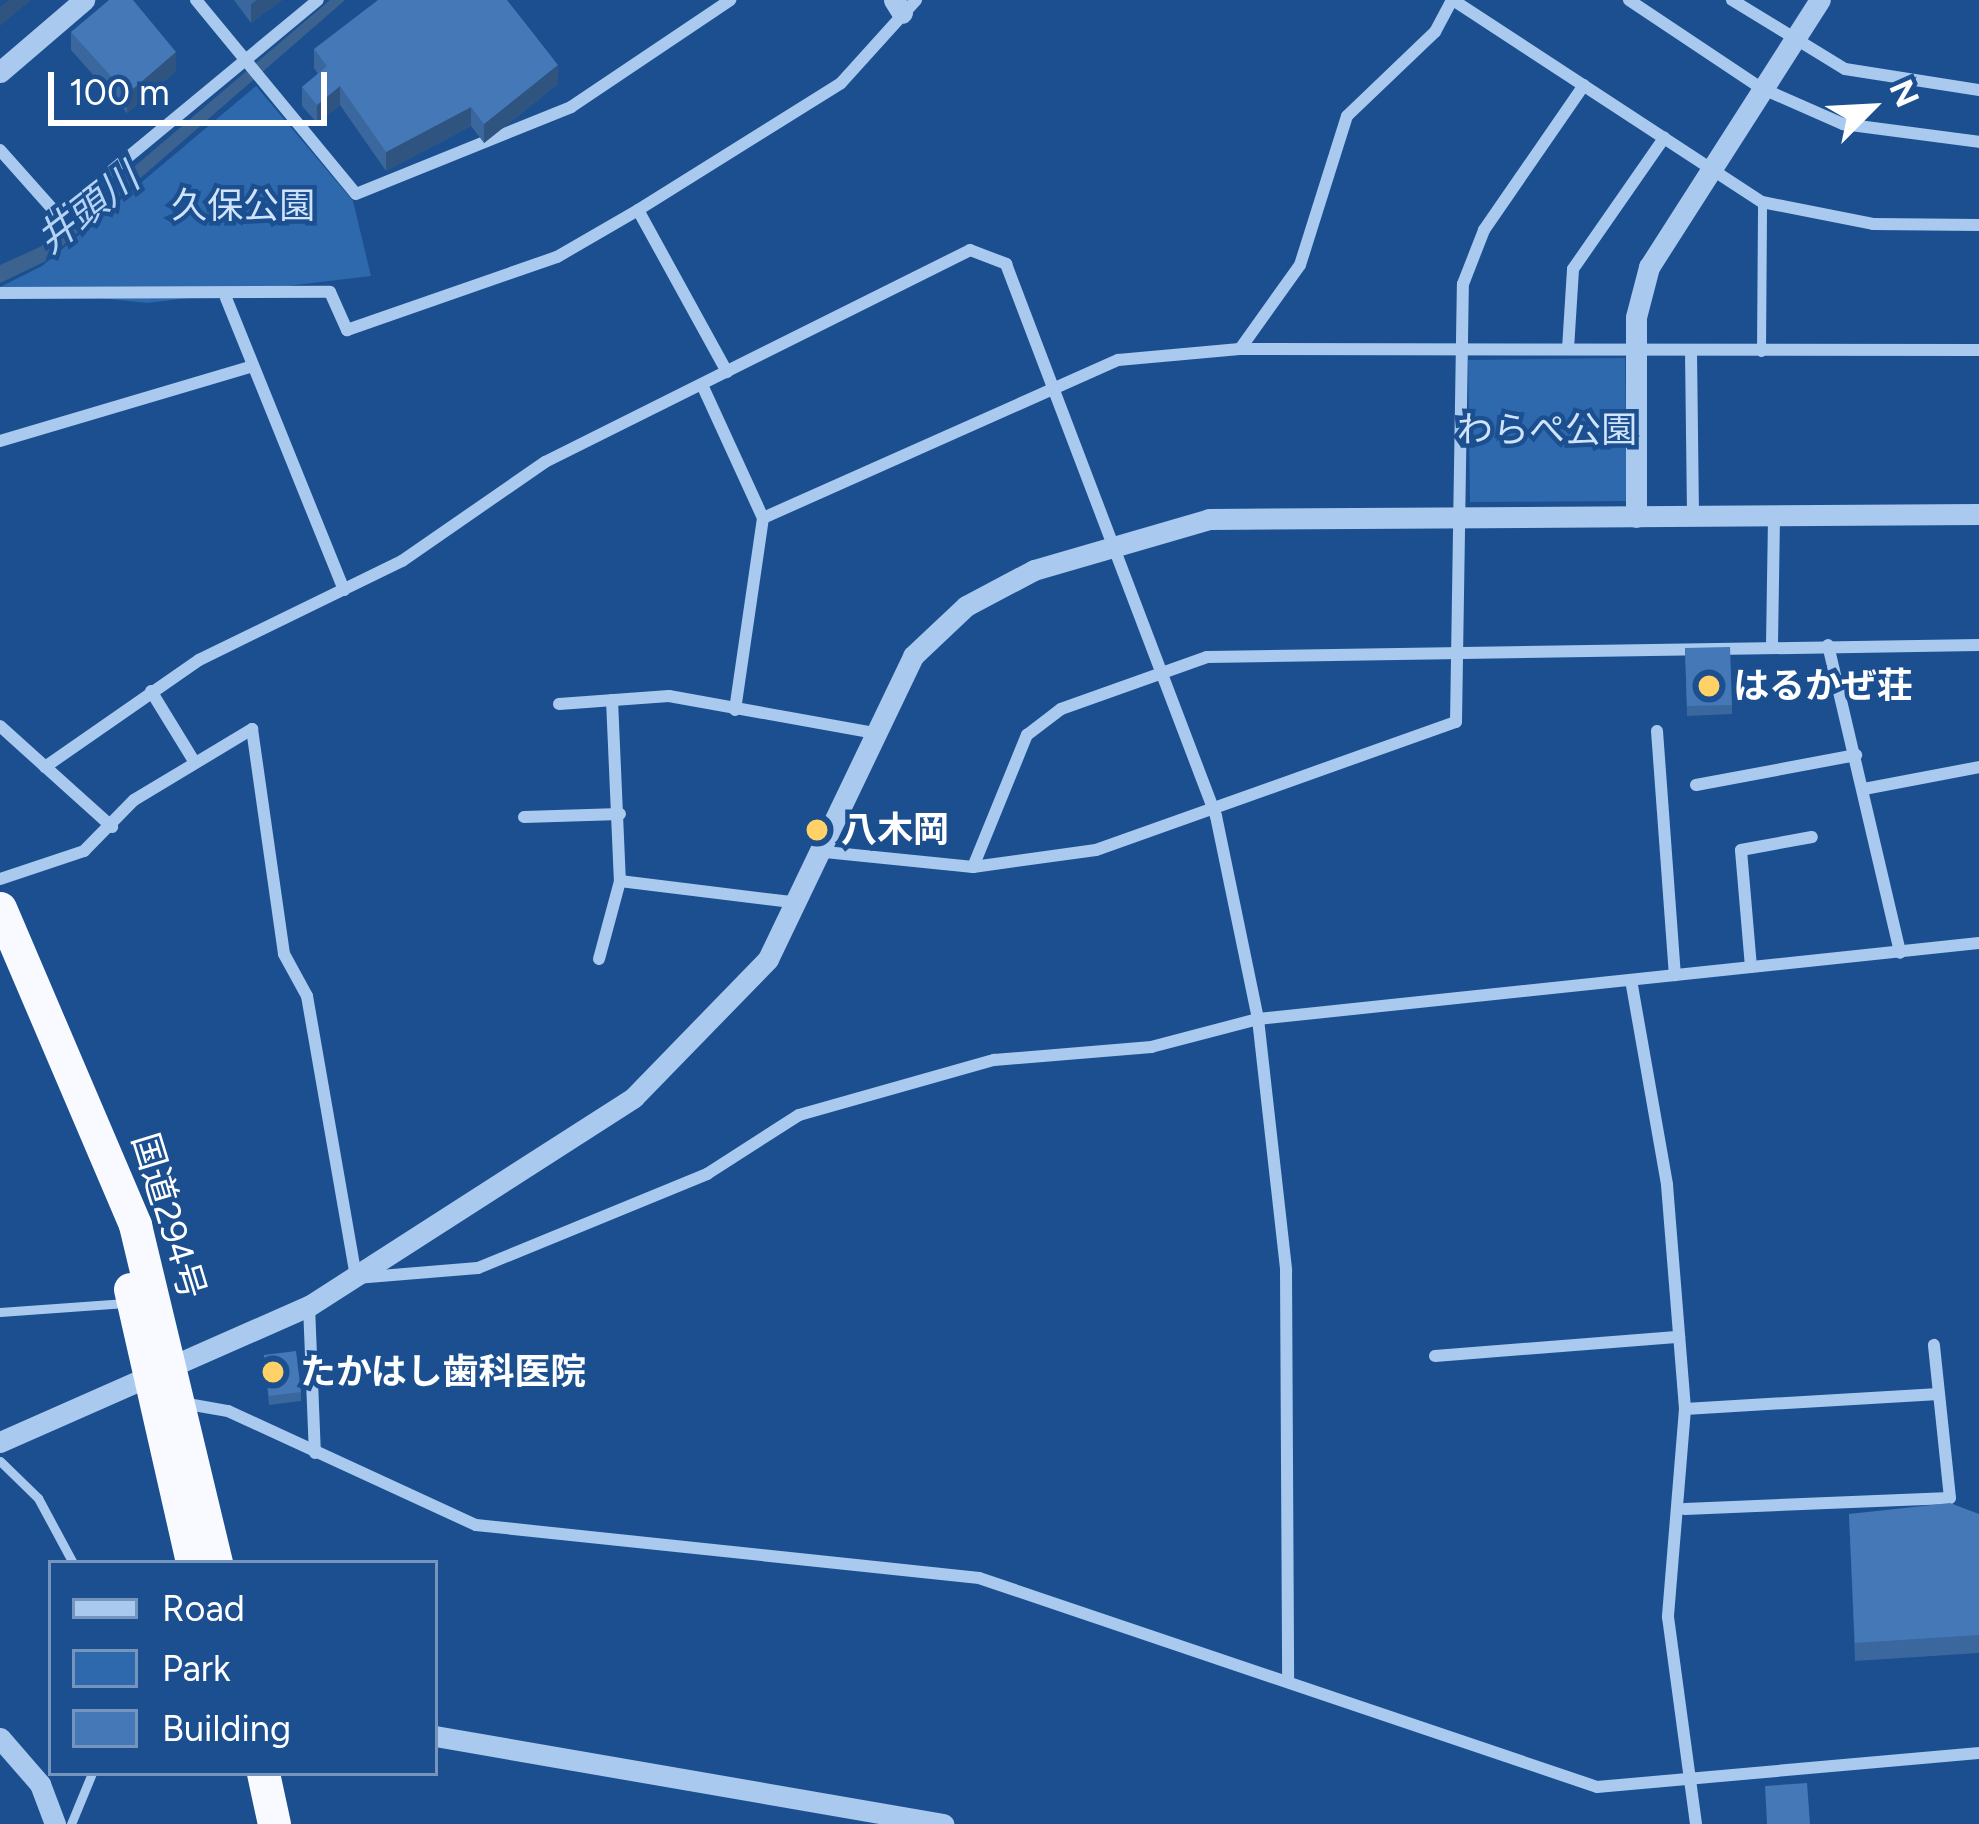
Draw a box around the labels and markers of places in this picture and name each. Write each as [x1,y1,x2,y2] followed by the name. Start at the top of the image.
[1733,664,1913,708] place label: はるかぜ荘
[1696,673,1722,699] marker: はるかぜ荘
[841,808,949,852] place label: 八木岡
[804,817,830,843] marker: 八木岡
[300,1350,588,1394] place label: たかはし歯科医院
[257,1356,289,1388] marker: たかはし歯科医院

